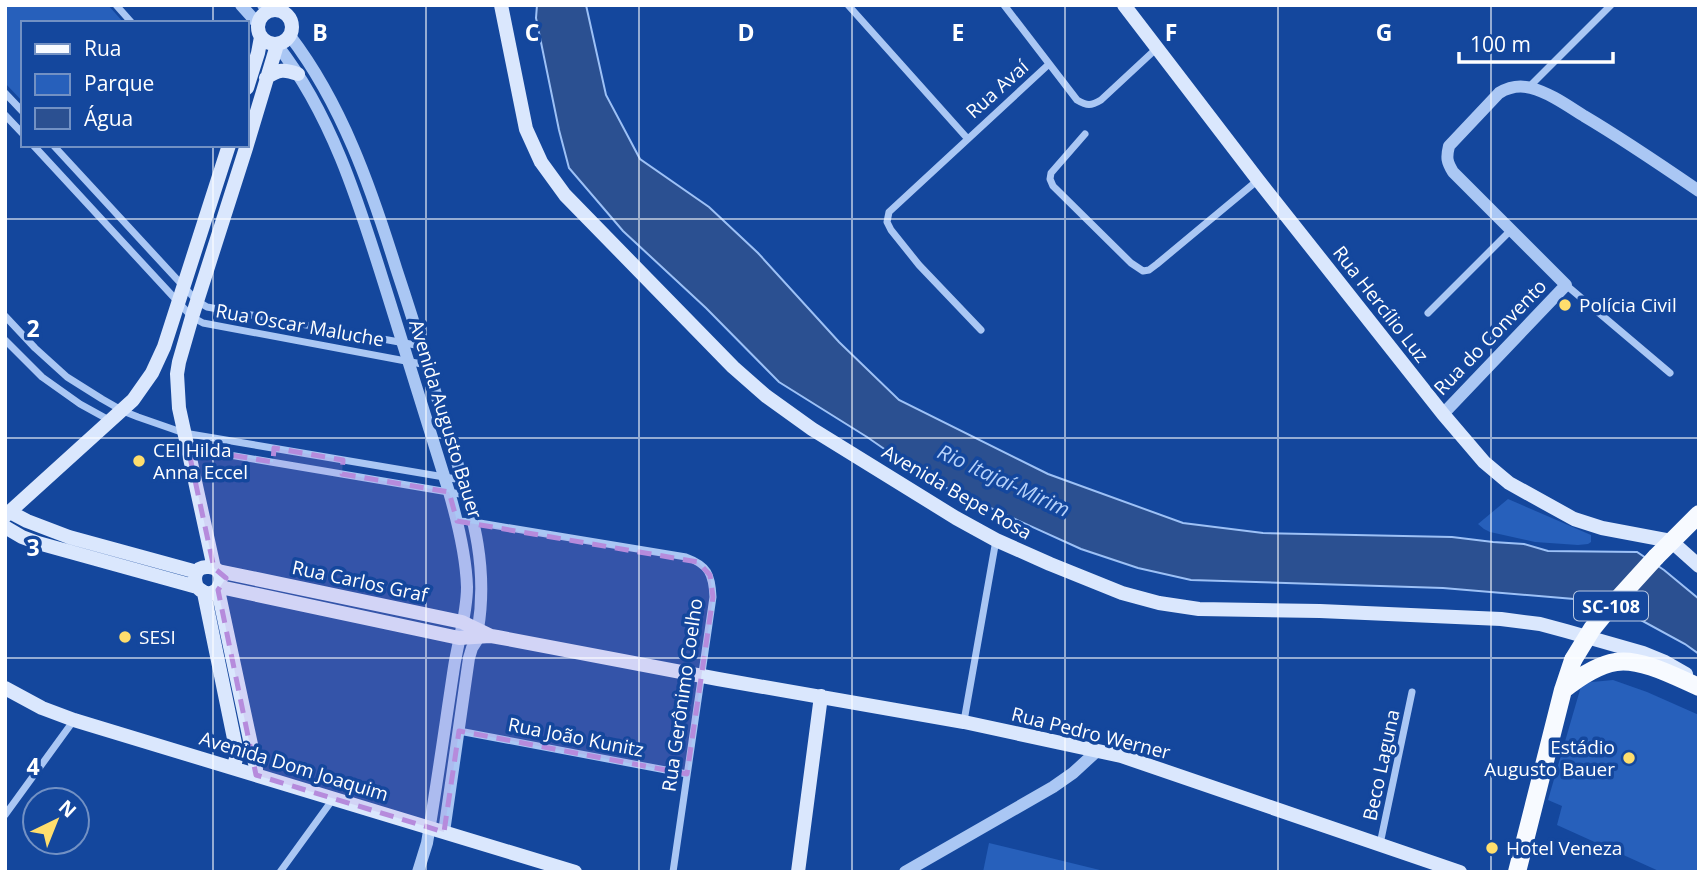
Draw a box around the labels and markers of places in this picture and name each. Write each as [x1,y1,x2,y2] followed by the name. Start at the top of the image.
[1579,292,1677,318] place label: Polícia Civil
[1557,297,1573,313] marker: Polícia Civil
[153,437,248,485] place label: CEI Hilda Anna Eccel
[131,453,147,469] marker: CEI Hilda Anna Eccel
[139,624,176,650] place label: SESI
[117,629,133,645] marker: SESI
[1484,734,1615,782] place label: Estádio Augusto Bauer
[1621,750,1637,766] marker: Estádio Augusto Bauer
[1506,835,1622,861] place label: Hotel Veneza
[1484,840,1500,856] marker: Hotel Veneza

